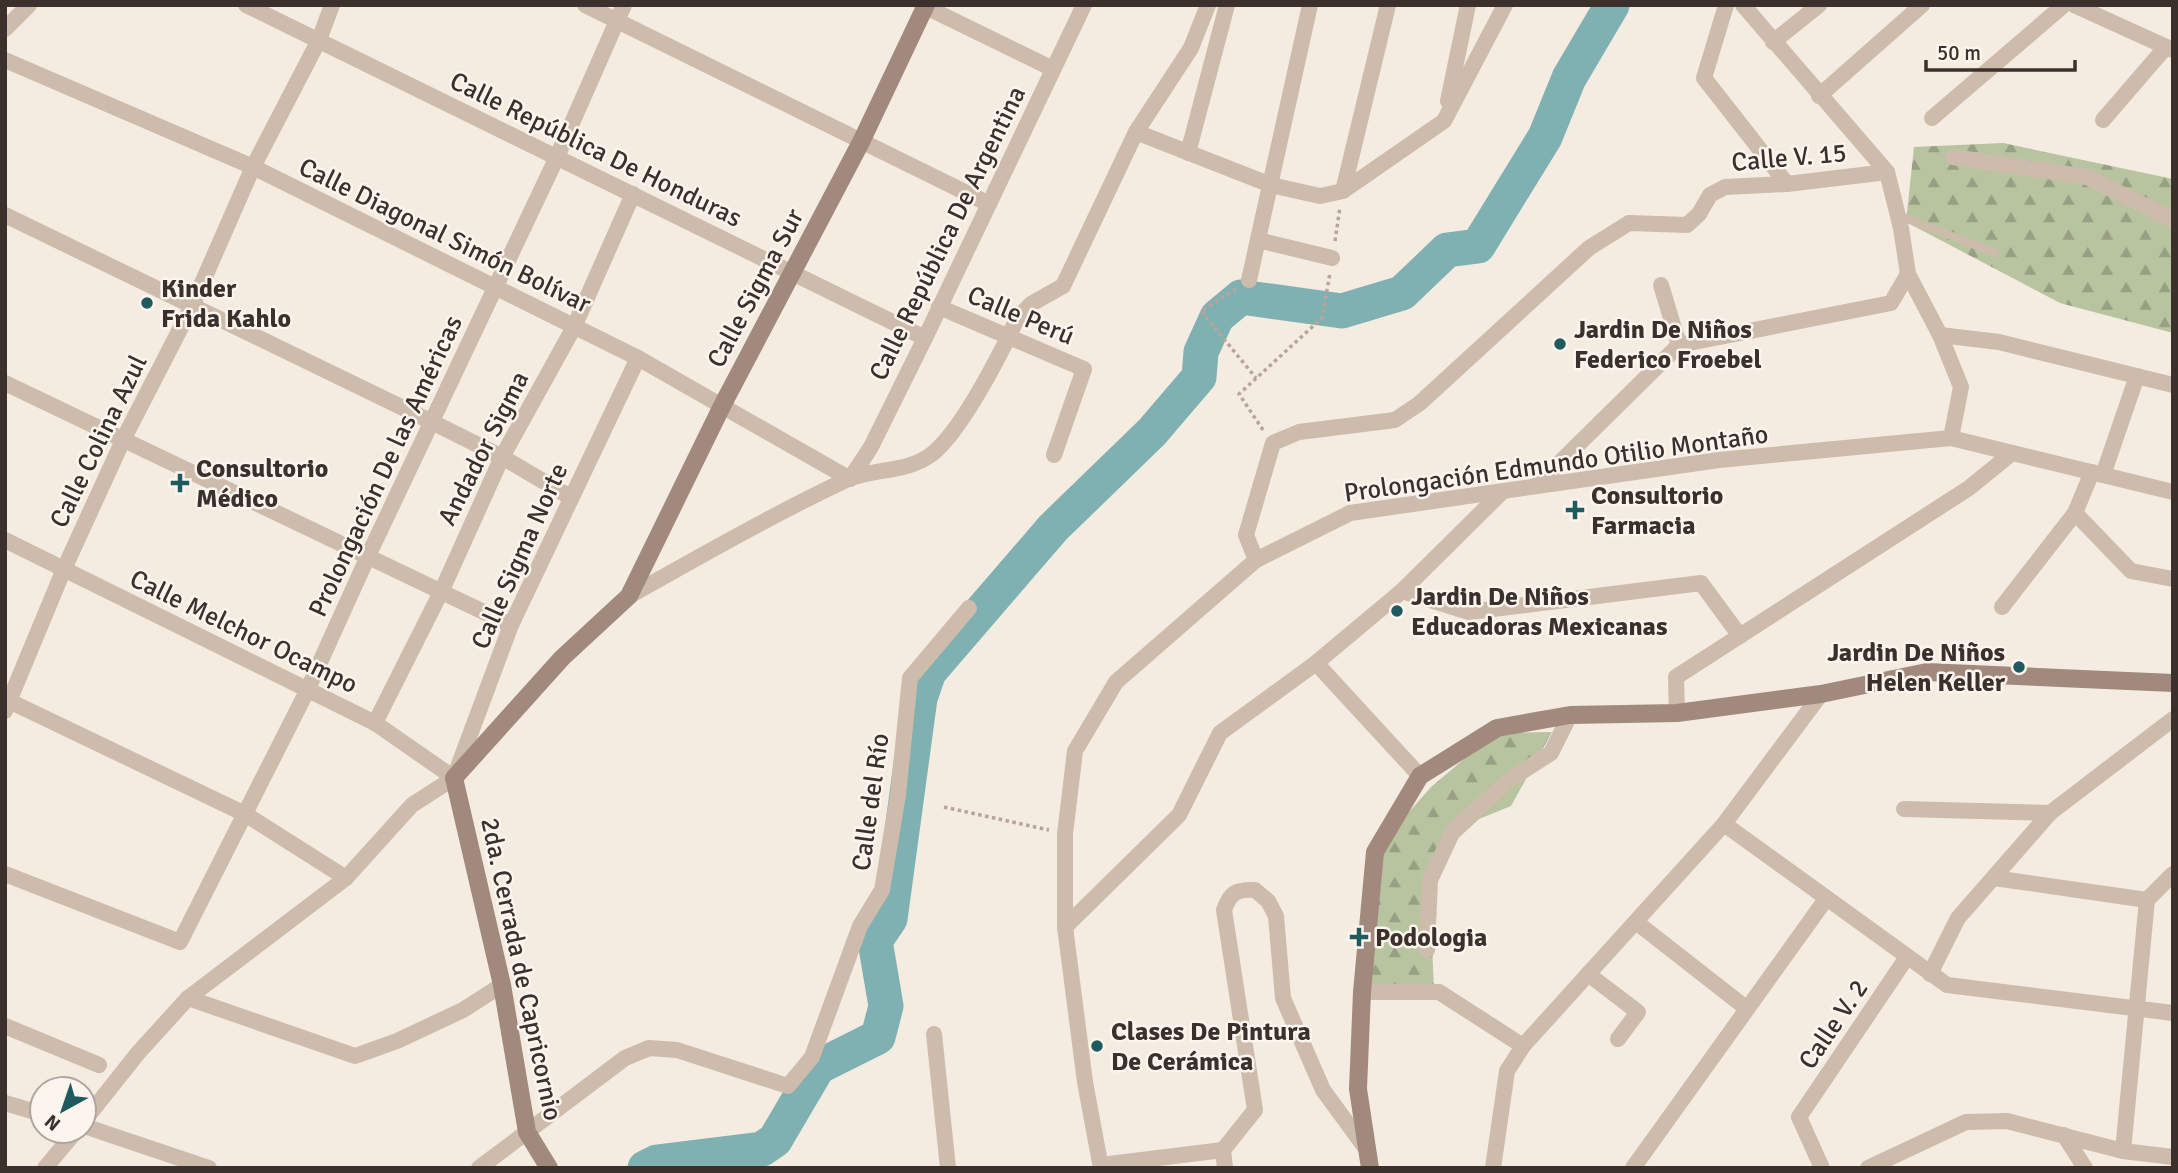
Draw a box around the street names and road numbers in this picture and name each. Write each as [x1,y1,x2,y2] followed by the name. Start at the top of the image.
[444,65,747,235] street label: Calle República De Honduras
[863,81,1033,386] street label: Calle República De Argentina
[1730,137,1848,179] street label: Calle V. 15
[293,151,596,321] street label: Calle Diagonal Simón Bolívar
[701,203,811,373] street label: Calle Sigma Sur
[962,279,1079,353] street label: Calle Perú
[302,311,470,622] street label: Prolongación De las Américas
[43,350,155,533] street label: Calle Colina Azul
[431,366,536,531] street label: Andador Sigma
[1342,418,1770,510] street label: Prolongación Edmundo Otilio Montaño
[465,458,575,654] street label: Calle Sigma Norte
[124,563,363,701] street label: Calle Melchor Ocampo
[846,731,896,873] street label: Calle del Río
[473,815,569,1124] street label: 2da. Cerrada de Capricornio
[1792,974,1875,1076] street label: Calle V. 2

